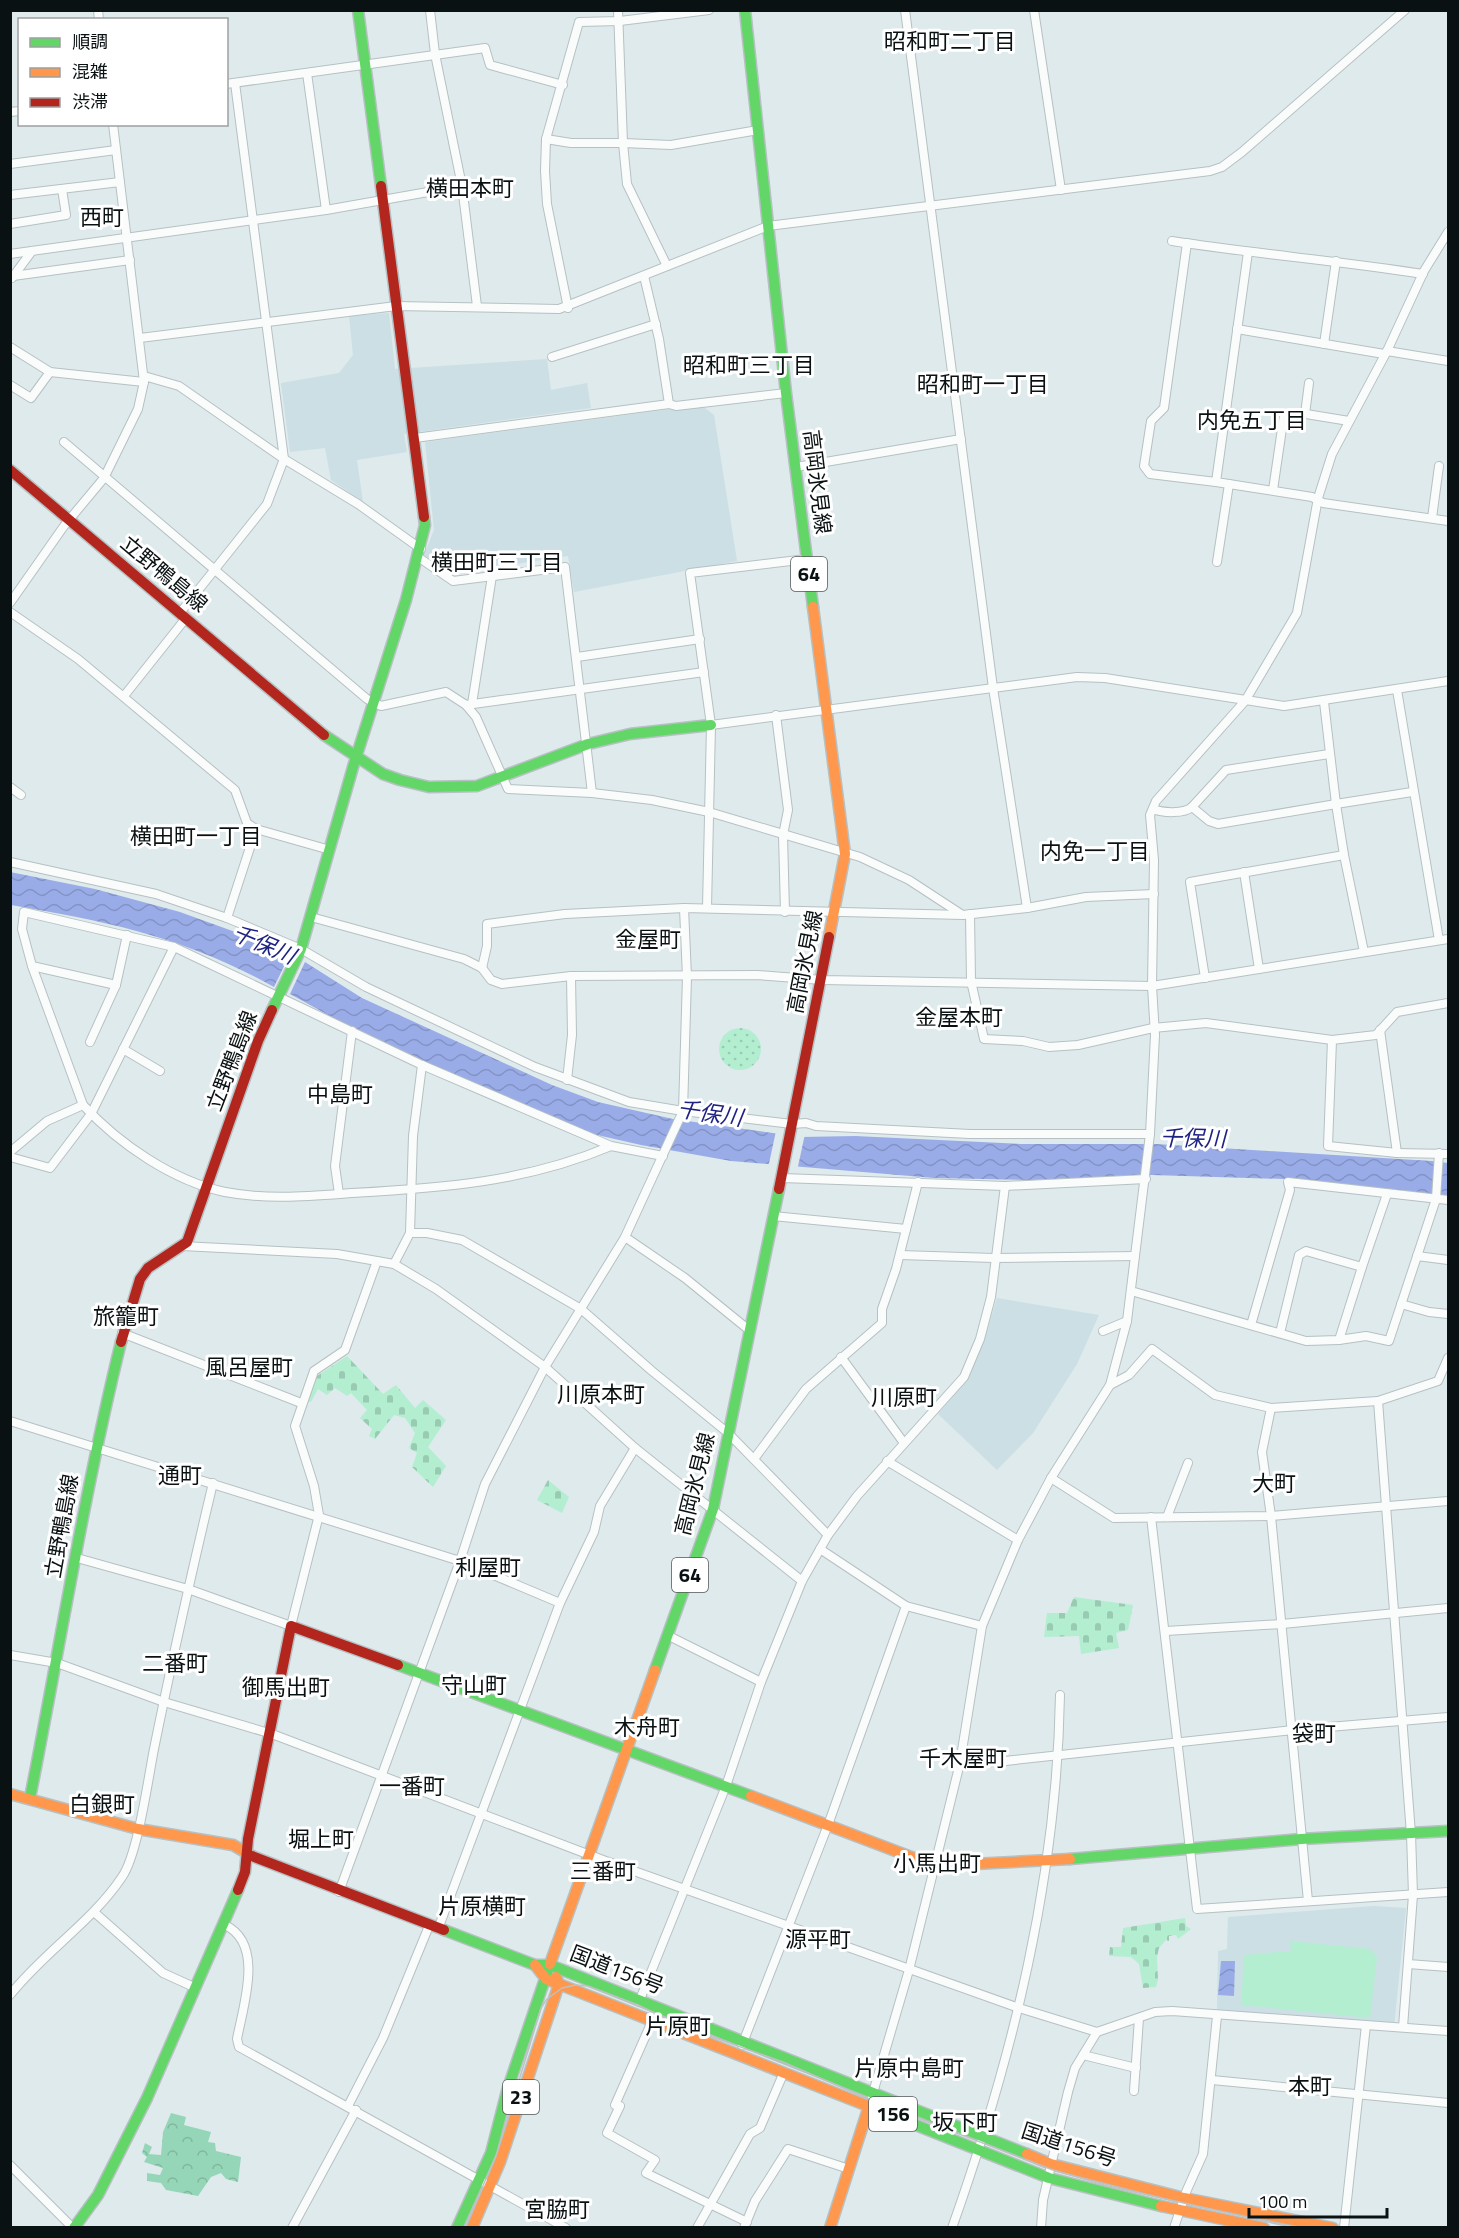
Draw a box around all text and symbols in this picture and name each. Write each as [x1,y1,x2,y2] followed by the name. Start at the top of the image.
[18,18,228,126] legend
[884,24,1016,58] district label: 昭和町二丁目
[72,28,108,55] text: 順調
[72,58,108,85] text: 混雑
[72,88,108,115] text: 渋滞
[426,171,514,205] district label: 横田本町
[80,200,124,234] district label: 西町
[683,348,815,382] district label: 昭和町三丁目
[917,367,1049,401] district label: 昭和町一丁目
[1197,403,1307,437] district label: 内免五丁目
[796,428,840,536] street label: 高岡氷見線
[114,527,215,619] street label: 立野鴨島線
[431,545,563,579] district label: 横田町三丁目
[791,557,827,591] road number: 64
[130,819,262,853] district label: 横田町一丁目
[1040,834,1150,868] district label: 内免一丁目
[778,907,830,1016] street label: 高岡氷見線
[227,915,303,973] water label: 千保川
[615,922,681,956] district label: 金屋町
[915,1000,1003,1034] district label: 金屋本町
[197,1006,265,1115] street label: 立野鴨島線
[307,1077,373,1111] district label: 中島町
[675,1092,747,1135] water label: 千保川
[1160,1120,1228,1156] water label: 千保川
[93,1299,159,1333] district label: 旅籠町
[205,1350,293,1384] district label: 風呂屋町
[557,1377,645,1411] district label: 川原本町
[871,1380,937,1414] district label: 川原町
[666,1429,722,1539] street label: 高岡氷見線
[158,1458,202,1492] district label: 通町
[1252,1466,1296,1500] district label: 大町
[36,1471,86,1580] street label: 立野鴨島線
[455,1550,521,1584] district label: 利屋町
[672,1558,708,1592] road number: 64
[142,1646,208,1680] district label: 二番町
[441,1668,507,1702] district label: 守山町
[242,1670,330,1704] district label: 御馬出町
[614,1710,680,1744] district label: 木舟町
[1292,1716,1336,1750] district label: 袋町
[919,1741,1007,1775] district label: 千木屋町
[379,1769,445,1803] district label: 一番町
[69,1787,135,1821] district label: 白銀町
[288,1822,354,1856] district label: 堀上町
[893,1846,981,1880] district label: 小馬出町
[570,1854,636,1888] district label: 三番町
[438,1889,526,1923] district label: 片原横町
[785,1922,851,1956] district label: 源平町
[566,1937,669,2002] street label: 国道156号
[645,2009,711,2043] district label: 片原町
[854,2051,964,2085] district label: 片原中島町
[1288,2069,1332,2103] district label: 本町
[503,2080,539,2114] road number: 23
[869,2097,917,2131] road number: 156
[932,2105,998,2139] district label: 坂下町
[1018,2114,1121,2174] street label: 国道156号
[1249,2181,1387,2219] scale bar
[1258,2188,1307,2215] text: 100 m
[524,2192,590,2226] district label: 宮脇町

